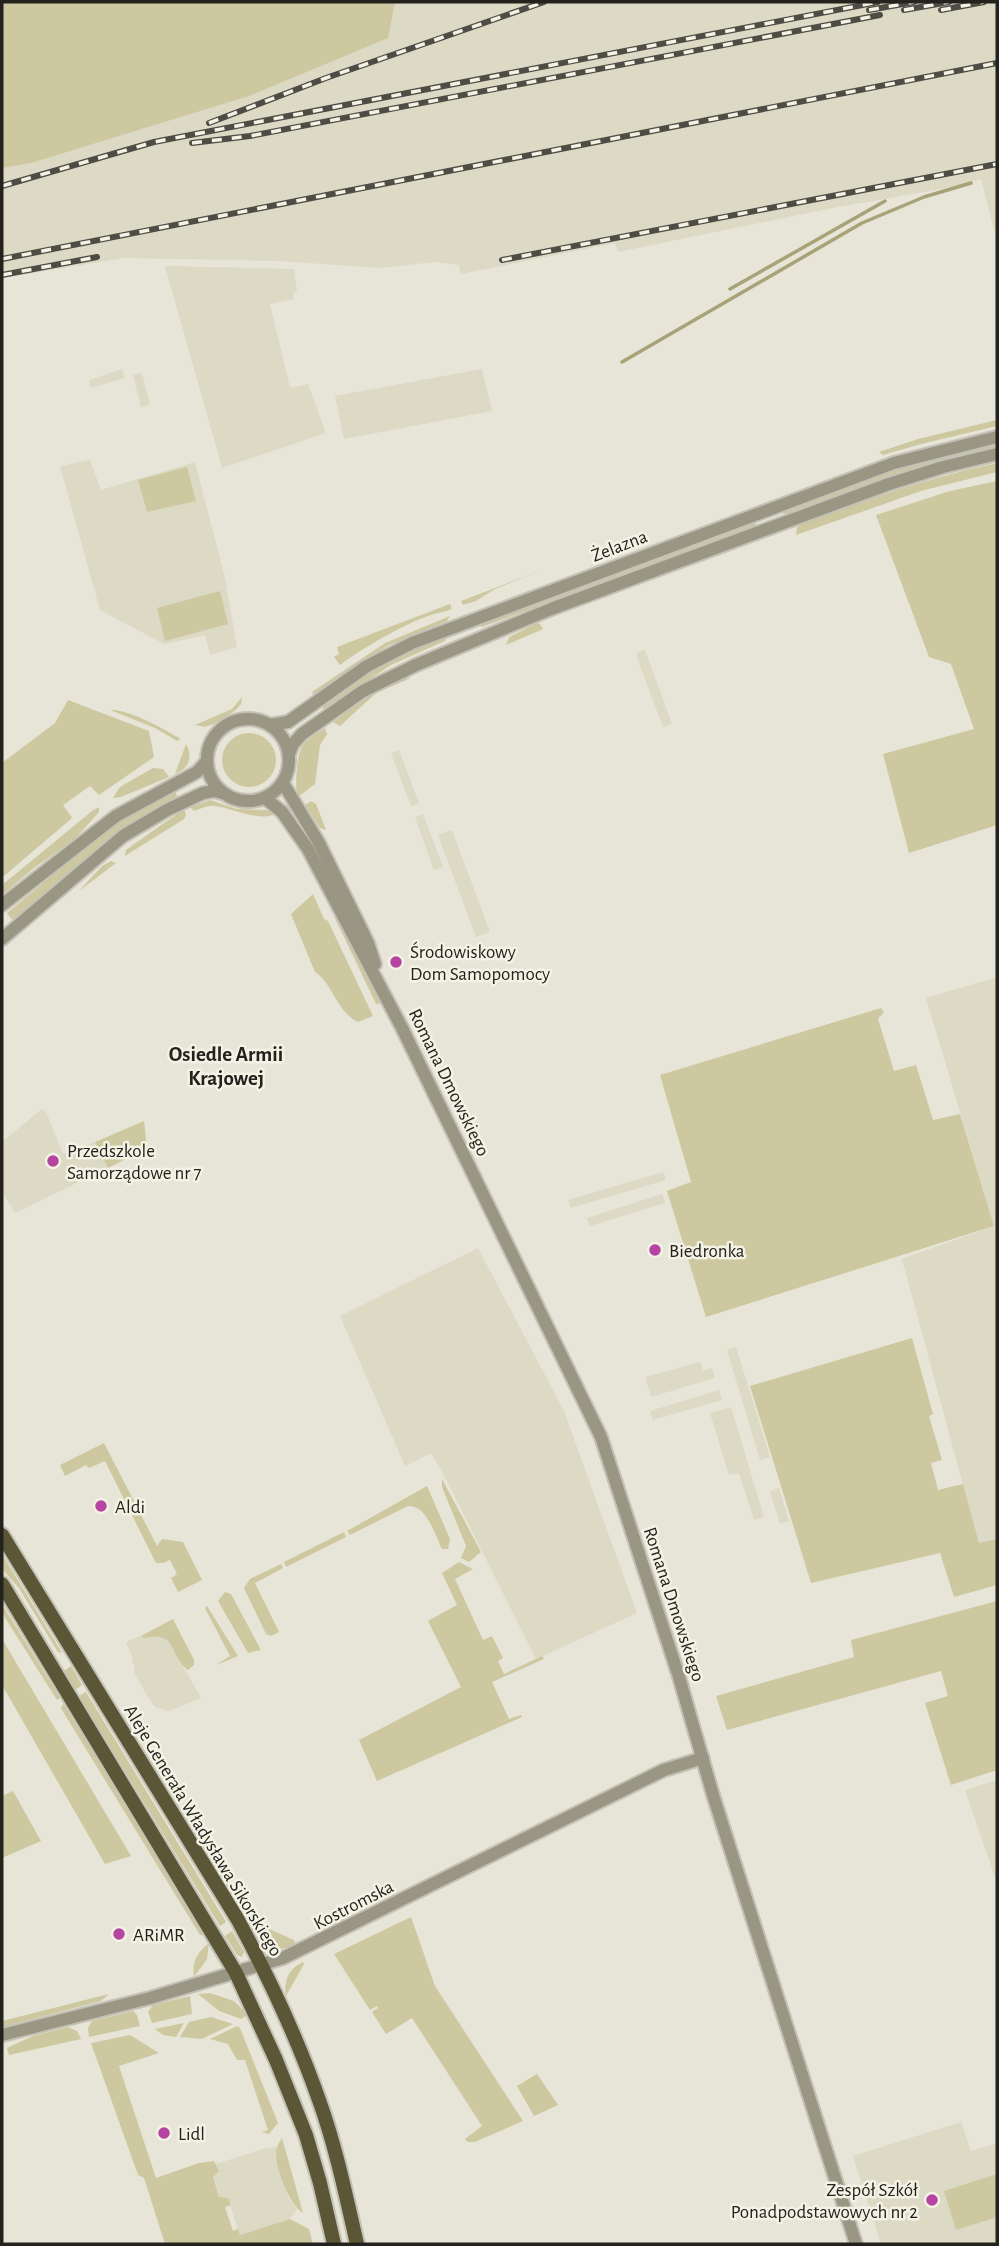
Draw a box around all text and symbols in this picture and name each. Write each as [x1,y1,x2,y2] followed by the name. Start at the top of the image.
[589,526,650,566] street label: Żelazna
[410,941,550,984] place label: Środowiskowy Dom Samopomocy
[388,954,404,970] marker: Środowiskowy Dom Samopomocy
[405,1006,493,1159] street label: Romana Dmowskiego
[169,1044,283,1089] district label: Osiedle Armii Krajowej
[67,1142,201,1183] place label: Przedszkole Samorządowe nr 7
[45,1153,61,1169] marker: Przedszkole Samorządowe nr 7
[647,1242,663,1258] marker: Biedronka
[669,1242,745,1261] place label: Biedronka
[93,1498,109,1514] marker: Aldi
[115,1498,145,1517] place label: Aldi
[640,1525,708,1684] street label: Romana Dmowskiego
[120,1702,285,1960] street label: Aleje Generała Władysława Sikorskiego
[311,1877,397,1934] street label: Kostromska
[111,1926,127,1942] marker: ARiMR
[133,1926,185,1945] place label: ARiMR
[156,2125,172,2141] marker: Lidl
[178,2125,205,2144] place label: Lidl
[731,2181,918,2222] place label: Zespół Szkół Ponadpodstawowych nr 2
[924,2192,940,2208] marker: Zespół Szkół Ponadpodstawowych nr 2

